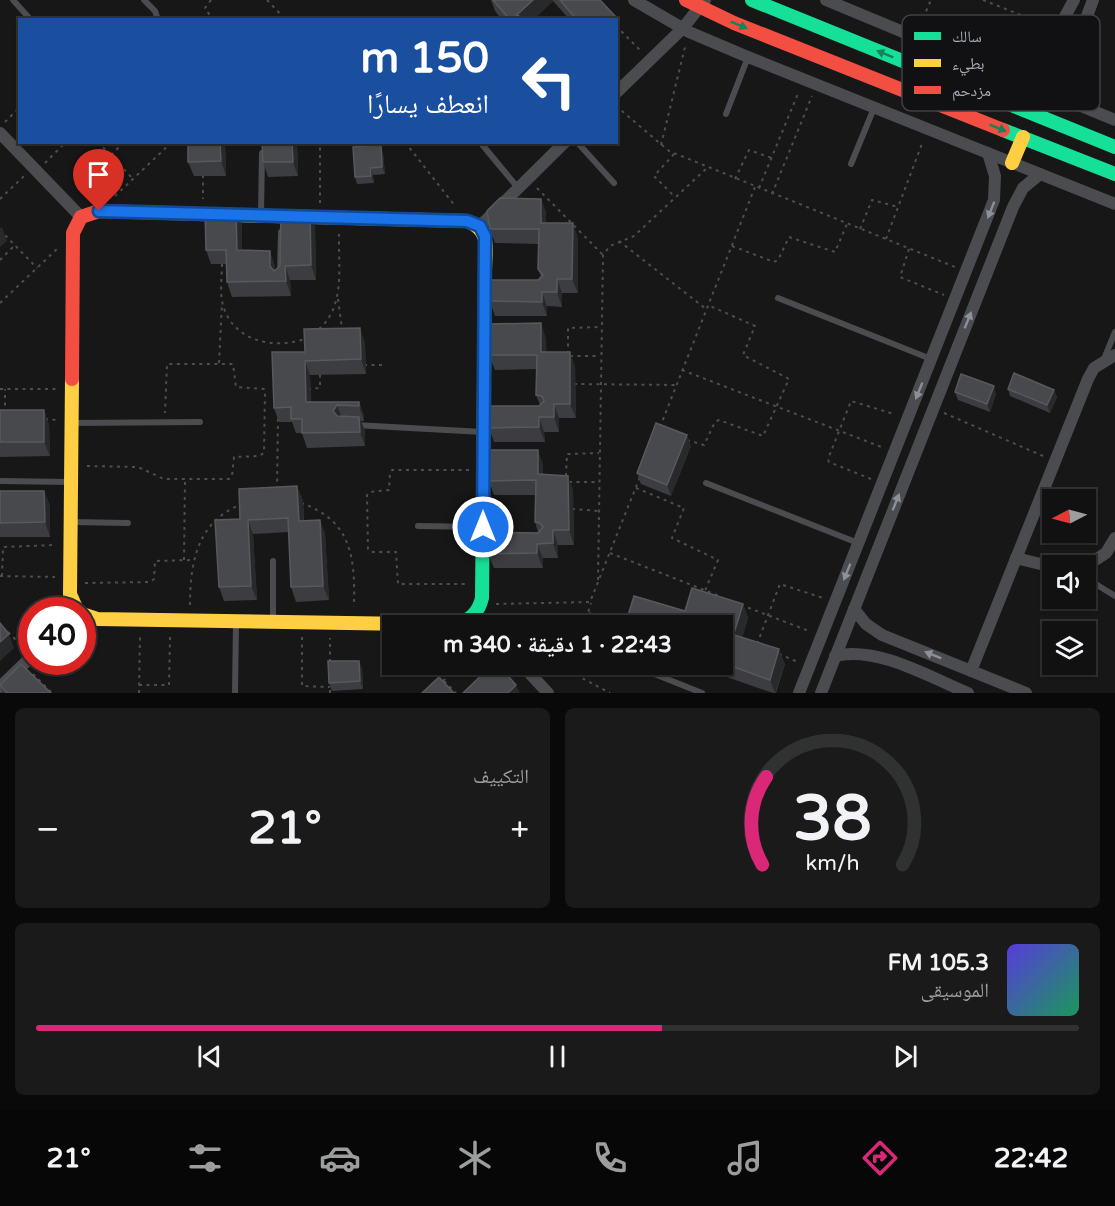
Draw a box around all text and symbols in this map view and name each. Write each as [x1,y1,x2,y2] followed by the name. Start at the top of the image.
[902,15,1100,111] legend
[730,21,748,30] one-way arrow
[952,27,982,47] text: سالك
[360,33,489,84] text: 150 m
[510,42,588,120] icon: left
[876,49,894,59] one-way arrow
[952,54,984,76] text: بطيء
[952,81,991,101] text: مزدحم
[367,88,489,121] text: انعطف يسارًا
[990,123,1008,133] one-way arrow
[73,149,124,211] pin
[82,158,115,191] icon: arrive
[985,201,995,219] one-way arrow
[963,311,973,329] one-way arrow
[913,382,923,400] one-way arrow
[1042,489,1096,543] north arrow
[1042,489,1096,675] map controls
[892,493,901,511] one-way arrow
[451,495,515,559] position arrow
[1042,555,1096,609] button: sound
[842,564,852,582] one-way arrow
[18,597,96,675] speed limit sign: 40
[1042,621,1096,675] button: layers
[443,632,672,658] text: 22:43 · 1 دقيقة · 340 m
[924,650,942,660] one-way arrow
[473,765,529,789] text: التكييف
[793,782,872,857] text: 38
[248,802,322,856] text: 21°
[36,810,60,849] text: −
[510,810,529,849] text: +
[806,850,859,876] text: km/h
[888,950,989,976] text: 105.3 FM
[921,979,989,1003] text: الموسيقى
[193,1040,226,1073] icon: previous
[541,1040,574,1073] icon: pause
[889,1040,922,1073] icon: next
[184,1137,226,1179] icon: filters
[319,1137,361,1179] icon: car
[454,1137,496,1179] icon: climate
[589,1137,631,1179] icon: phone
[724,1137,766,1179] icon: music
[859,1137,901,1179] icon: directions
[47,1142,91,1175] text: 21°
[994,1142,1069,1175] text: 22:42

